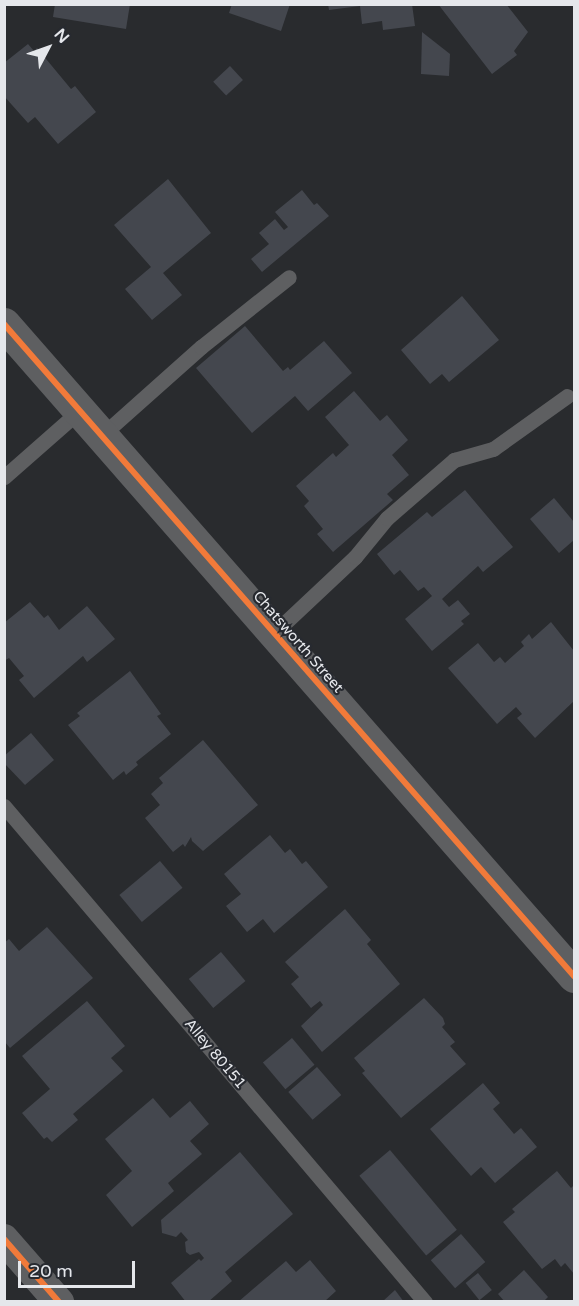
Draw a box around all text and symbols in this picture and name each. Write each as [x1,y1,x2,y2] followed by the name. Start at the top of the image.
[18,18,78,78] north arrow
[50,25,73,48] text: N
[249,587,347,697] street label: Chatsworth Street
[180,1015,250,1093] street label: Alley 80151
[21,1249,138,1287] scale bar
[29,1260,73,1282] text: 20 m

